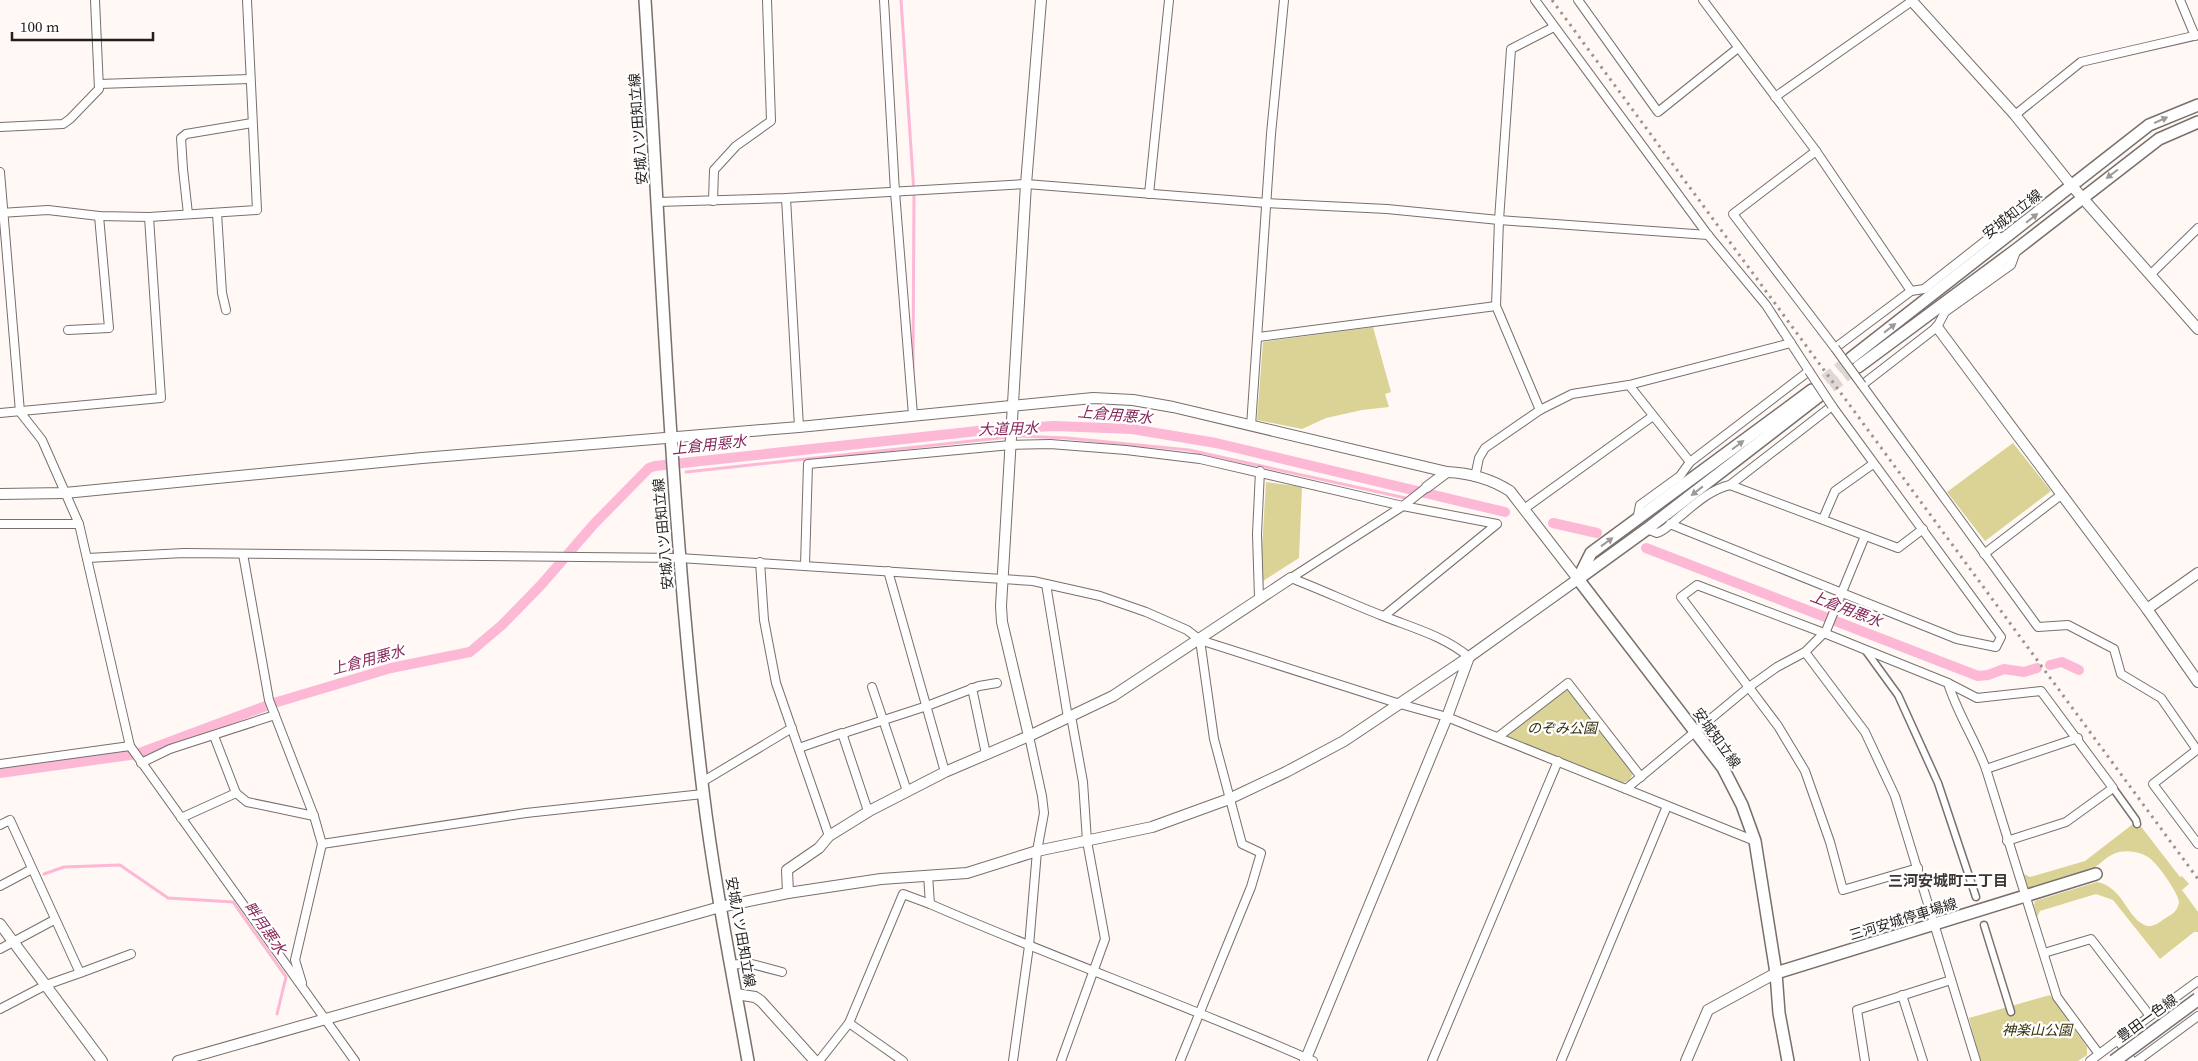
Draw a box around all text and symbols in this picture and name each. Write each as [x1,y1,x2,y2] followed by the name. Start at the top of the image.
[12,10,154,42] scale bar
[20,16,60,37] text: 100 m
[624,72,652,186] street label: 安城八ツ田知立線
[2154,115,2168,123] one-way arrow
[2106,169,2119,180] one-way arrow
[1978,185,2046,243] street label: 安城知立線
[2025,212,2038,223] one-way arrow
[1883,323,1896,334] one-way arrow
[1077,401,1155,428] water label: 上倉用悪水
[978,417,1040,440] water label: 大道用水
[671,430,749,459] water label: 上倉用悪水
[1731,439,1744,450] one-way arrow
[648,477,678,591] street label: 安城八ツ田知立線
[1690,486,1703,497] one-way arrow
[1600,536,1613,547] one-way arrow
[1807,585,1887,632] water label: 上倉用悪水
[329,639,409,679] water label: 上倉用悪水
[1688,704,1746,772] street label: 安城知立線
[1527,718,1599,738] park label: のぞみ公園
[1888,870,2008,891] district label: 三河安城町二丁目
[721,875,761,989] street label: 安城八ツ田知立線
[1847,893,1959,945] street label: 三河安城停車場線
[240,897,292,960] water label: 畔用悪水
[2113,989,2181,1047] street label: 豊田一色線
[2002,1020,2074,1040] park label: 神楽山公園

